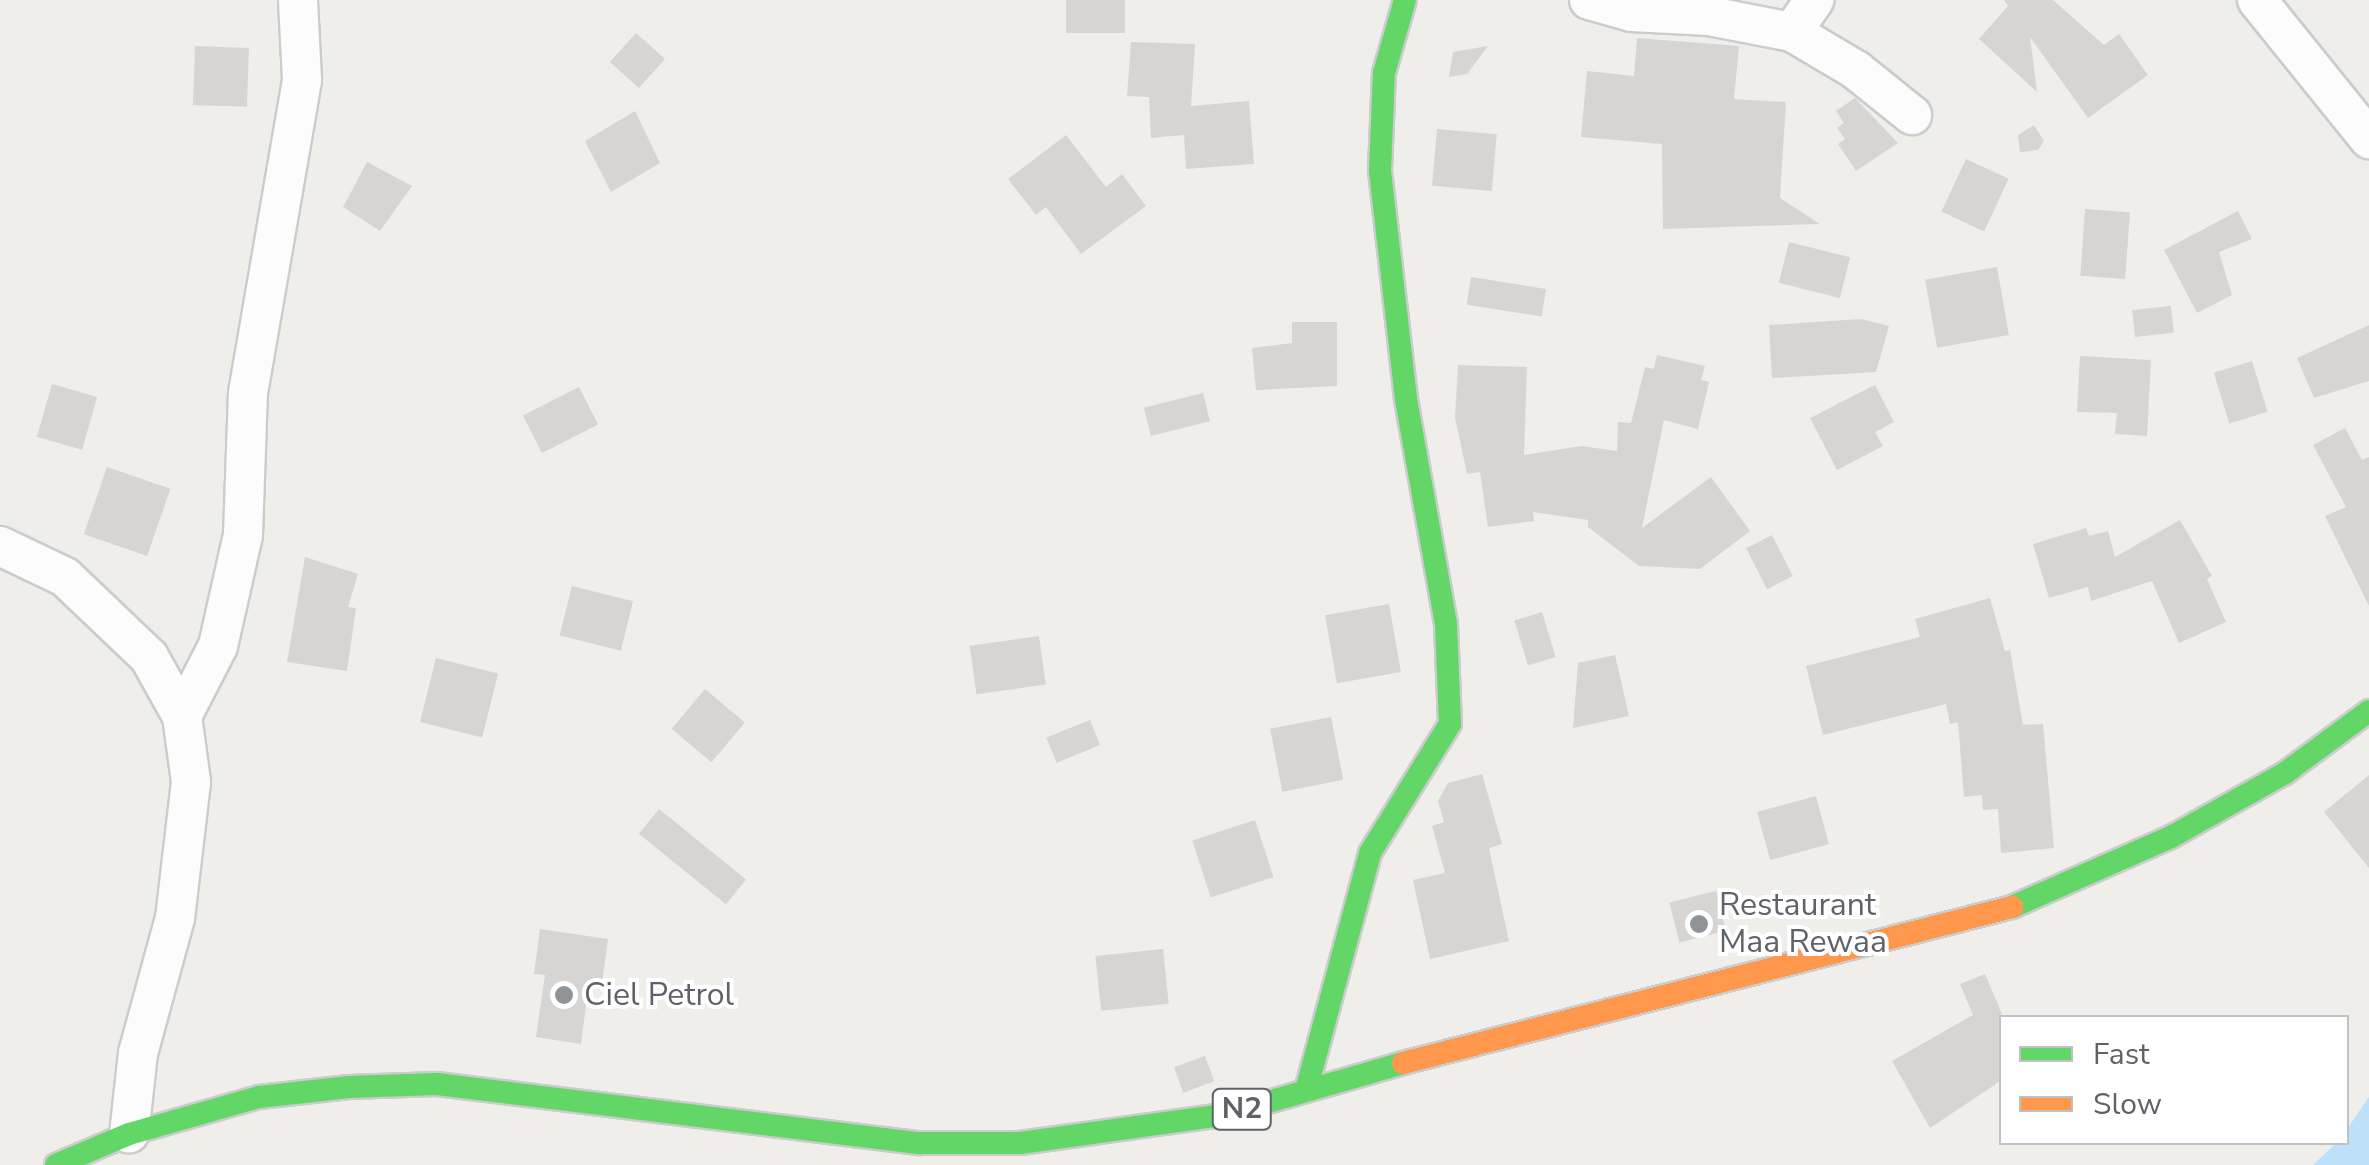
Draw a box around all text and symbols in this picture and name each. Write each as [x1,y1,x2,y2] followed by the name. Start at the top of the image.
[1719,887,1887,962] place label: Restaurant Maa Rewaa
[1688,913,1710,935] marker: Restaurant Maa Rewaa
[584,976,734,1014] place label: Ciel Petrol
[553,984,575,1006] marker: Ciel Petrol
[1999,1015,2349,1145] legend
[2093,1034,2150,1075] text: Fast
[1210,1084,1274,1134] road number: N2
[2093,1084,2162,1125] text: Slow

